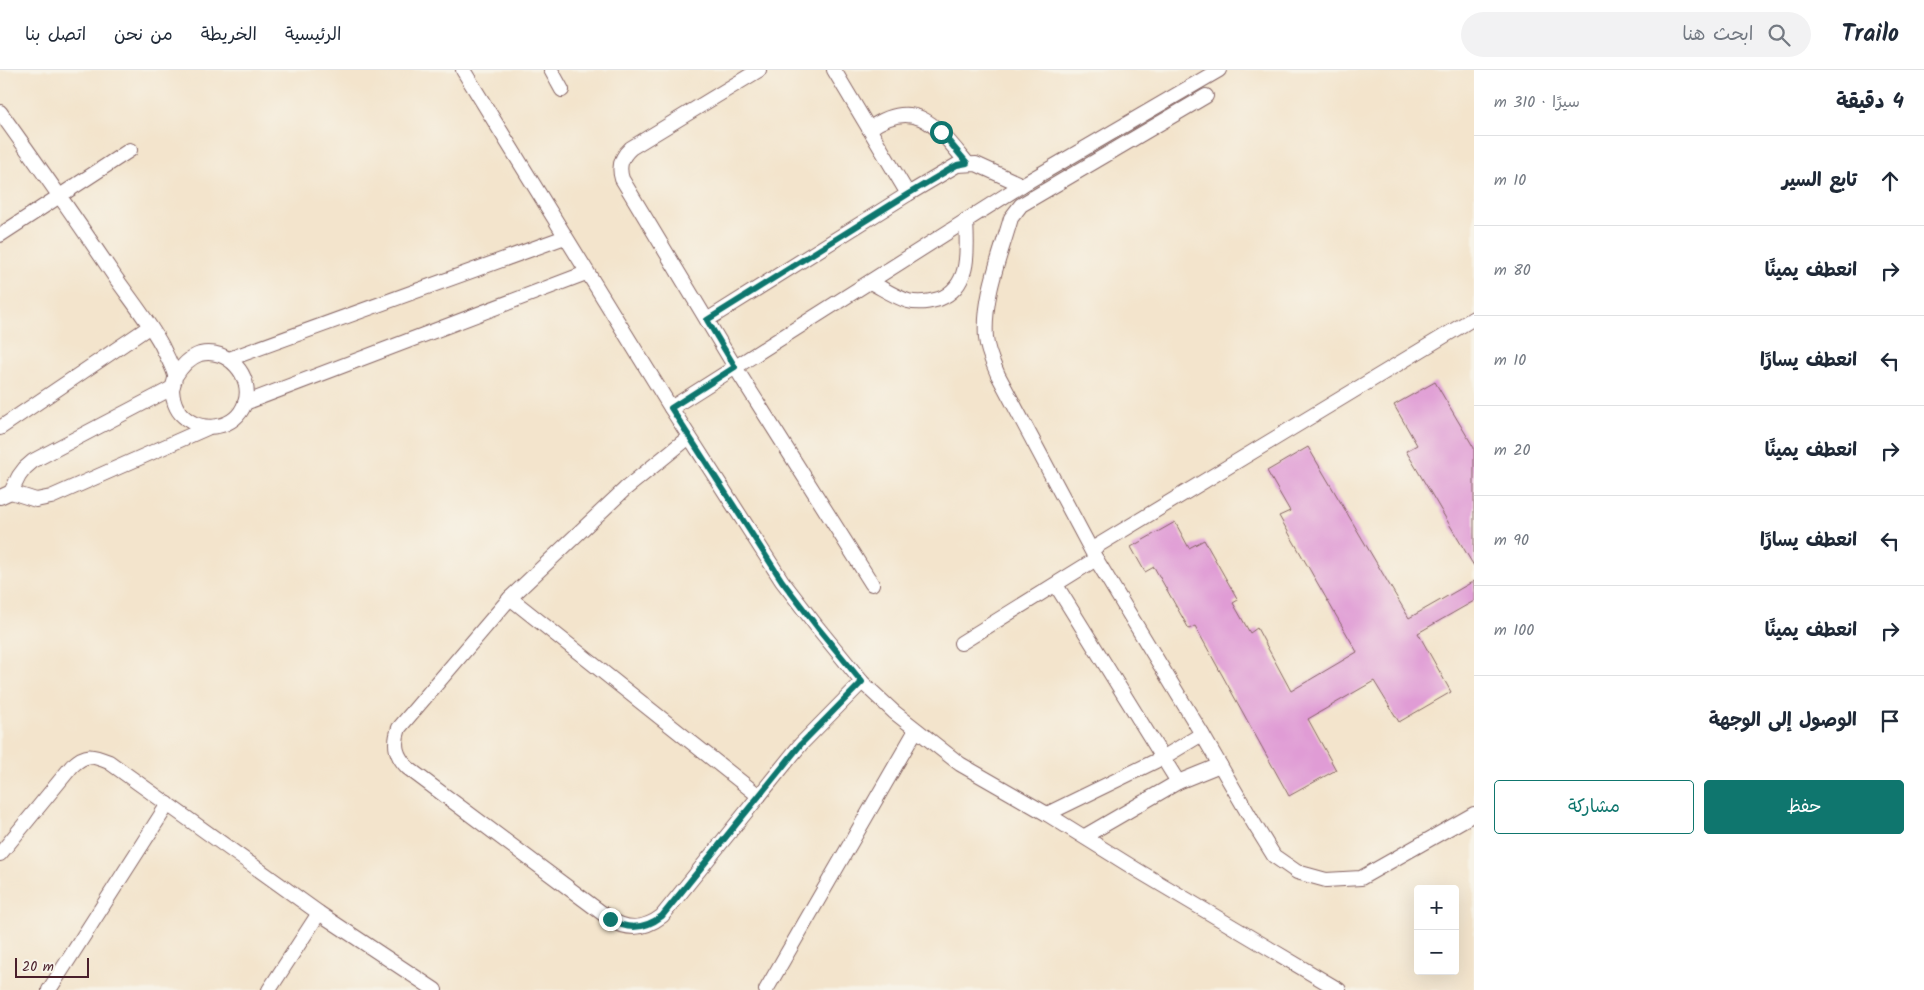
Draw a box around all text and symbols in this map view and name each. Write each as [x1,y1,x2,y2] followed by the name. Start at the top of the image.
[1461,12,1811,57] search box
[1841,15,1899,54] text: Trailo
[1682,20,1753,50] text: ابحث هنا
[25,21,86,50] text: اتصل بنا
[114,21,173,50] text: من نحن
[201,21,257,50] text: الخريطة
[285,21,341,50] text: الرئيسية
[1765,21,1793,49] icon: search
[1836,86,1904,119] text: 4 دقيقة
[1494,90,1580,115] text: سيرًا · 310 m
[930,121,953,144] route start
[1782,166,1857,196] text: تابع السير
[1876,167,1904,195] icon: ahead
[1494,168,1526,193] text: 10 m
[1765,256,1857,286] text: انعطف يمينًا
[1876,257,1904,285] icon: right
[1494,258,1531,283] text: 80 m
[1760,346,1857,376] text: انعطف يسارًا
[1876,347,1904,375] icon: left
[1494,348,1526,373] text: 10 m
[1765,436,1857,466] text: انعطف يمينًا
[1876,437,1904,465] icon: right
[1494,438,1530,463] text: 20 m
[1760,526,1857,556] text: انعطف يسارًا
[1876,527,1904,555] icon: left
[1494,528,1529,553] text: 90 m
[1765,616,1857,646] text: انعطف يمينًا
[1876,617,1904,645] icon: right
[1494,618,1534,643] text: 100 m
[1709,706,1857,736] text: الوصول إلى الوجهة
[1876,707,1904,735] icon: arrive
[1494,780,1694,834] button: مشاركة
[1704,780,1904,834] button: حفظ
[1414,885,1459,975] map controls
[1414,885,1459,930] button: +
[599,908,622,931] route end
[1414,930,1459,975] button: −
[15,955,89,978] scale bar
[22,956,54,978] text: 20 m

